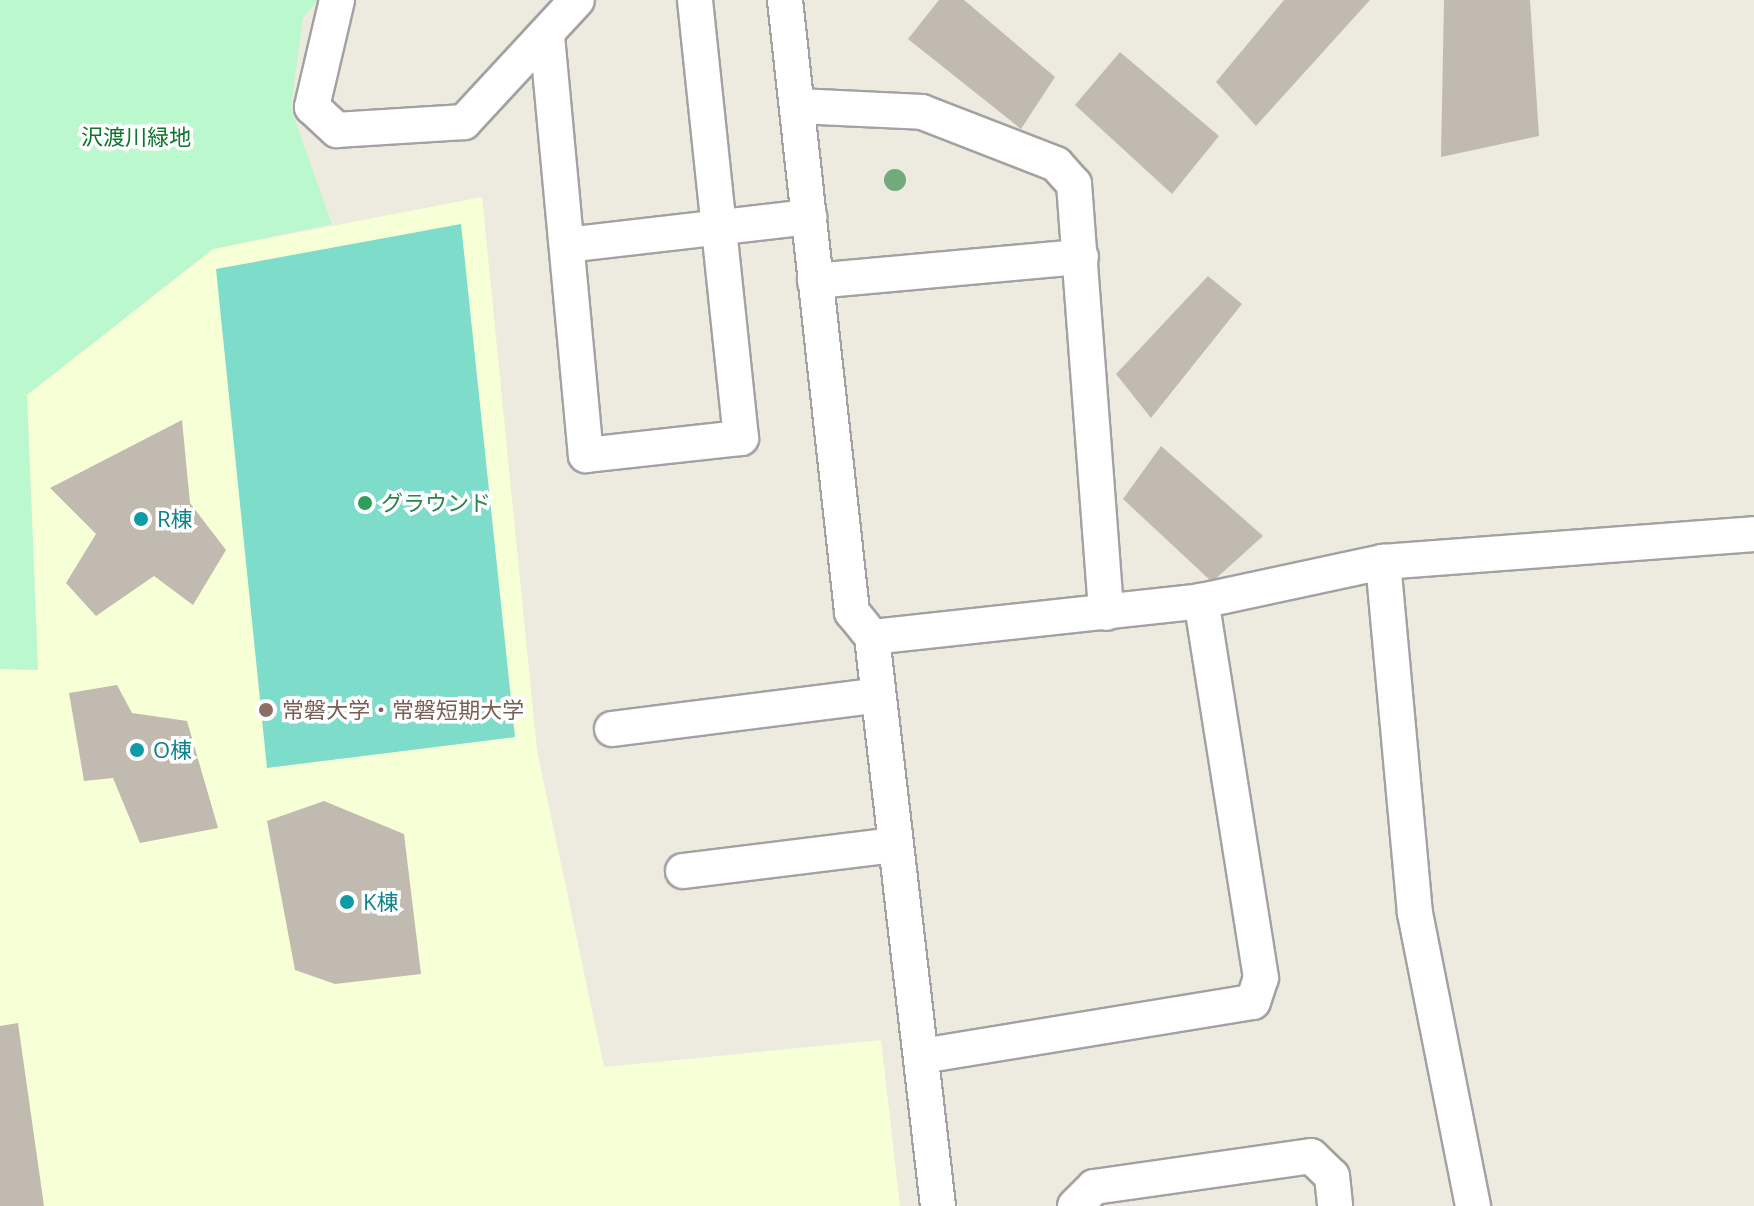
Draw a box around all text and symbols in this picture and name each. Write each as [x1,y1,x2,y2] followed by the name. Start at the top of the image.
[81,124,191,150] park label: 沢渡川緑地
[381,490,491,516] place label: グラウンド
[356,494,374,512] marker: グラウンド
[157,506,193,532] place label: R棟
[132,510,150,528] marker: R棟
[282,697,524,723] place label: 常磐大学・常磐短期大学
[257,701,275,719] marker: 常磐大学・常磐短期大学
[153,737,192,763] place label: O棟
[128,741,146,759] marker: O棟
[363,889,398,915] place label: K棟
[338,893,356,911] marker: K棟

